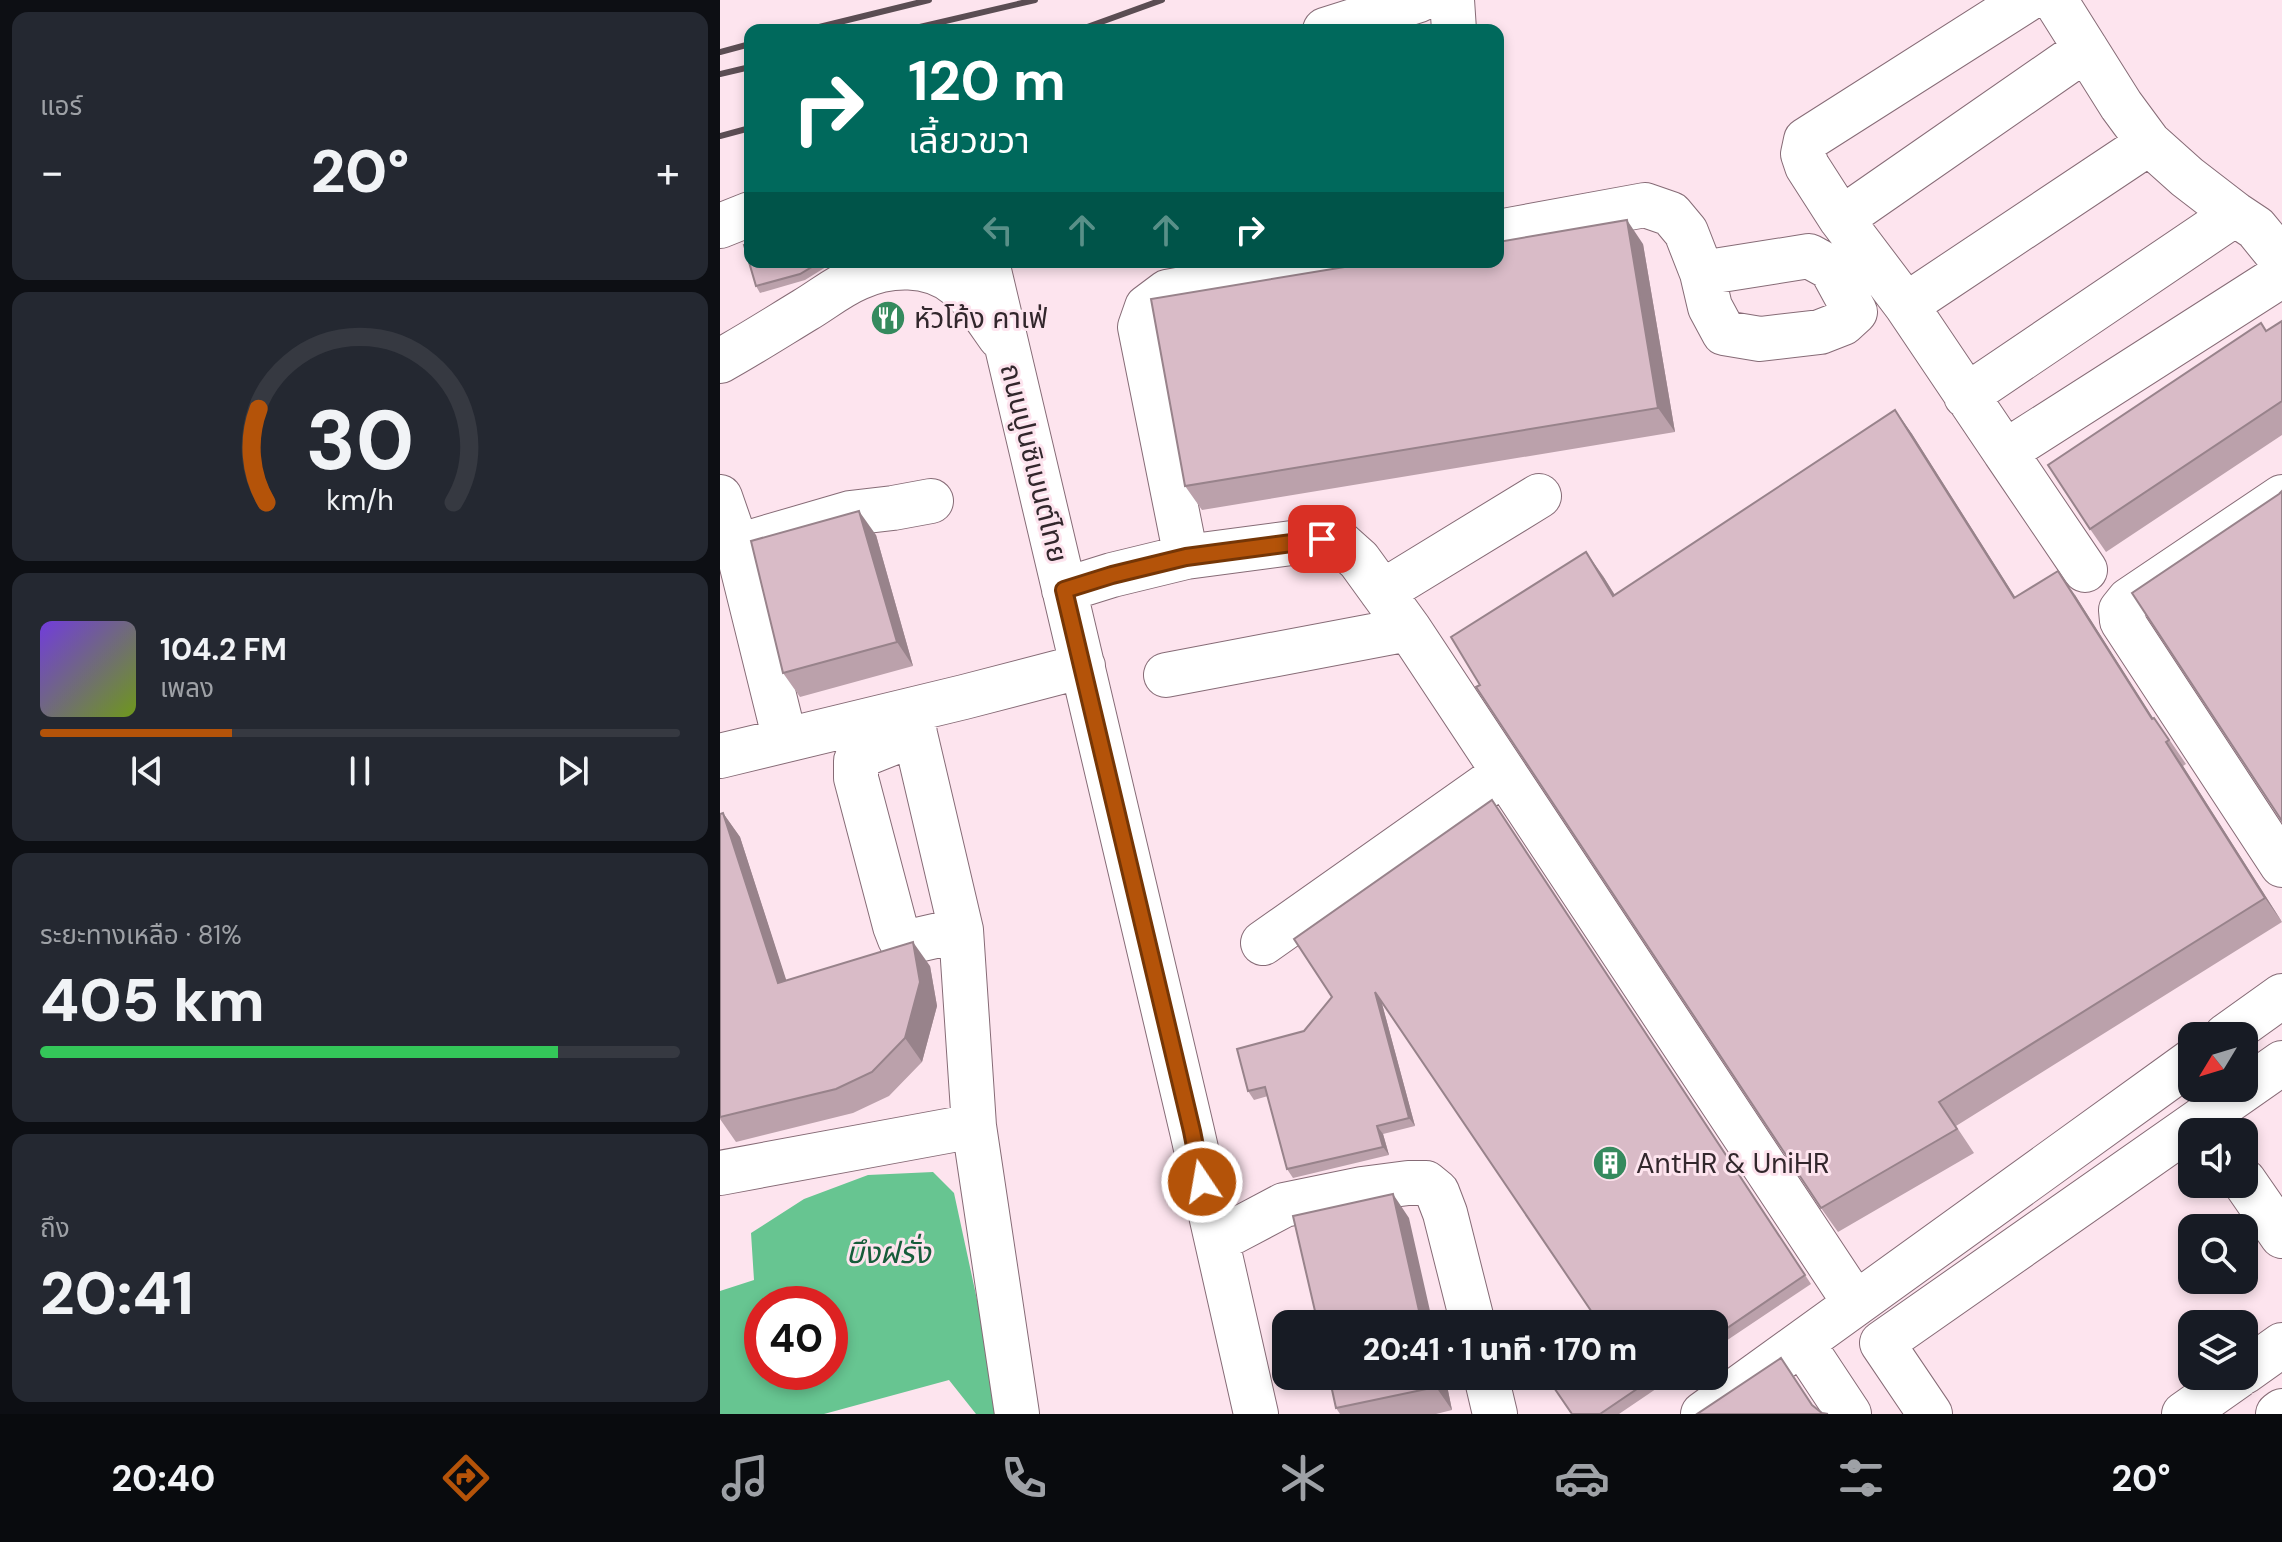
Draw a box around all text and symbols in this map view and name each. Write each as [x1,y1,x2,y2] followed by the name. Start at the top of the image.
[908,44,1066,117] text: 120 m
[776,56,880,160] icon: right
[40,89,82,123] text: แอร์
[908,117,1030,164] text: เลี้ยวขวา
[311,132,409,211] text: 20°
[40,143,64,201] text: −
[656,143,680,201] text: +
[976,208,1020,252] icon: left
[1060,208,1104,252] icon: ahead
[1144,208,1188,252] icon: ahead
[1228,208,1272,252] icon: right
[869,299,907,337] restaurant icon: หัวโค้ง คาเฟ่
[914,300,1048,337] place label: หัวโค้ง คาเฟ่
[991,360,1077,566] street label: ถนนปูนซิเมนต์ไทย
[306,385,414,494] text: 30
[326,482,394,519] text: km/h
[1288,505,1356,573] pin
[1300,517,1344,561] icon: arrive
[160,630,287,669] text: 104.2 FM
[160,671,214,705] text: เพลง
[125,749,169,793] icon: previous
[338,749,382,793] icon: pause
[551,749,595,793] icon: next
[40,918,242,952] text: ระยะทางเหลือ · 81%
[40,961,265,1040] text: 405 km
[2178,1022,2258,1102] north arrow
[2178,1022,2258,1390] map controls
[2178,1118,2258,1198] button: sound
[1160,1140,1244,1224] position arrow
[1591,1144,1629,1182] building icon: AntHR & UniHR
[1636,1145,1830,1182] place label: AntHR & UniHR
[40,1211,70,1245] text: ถึง
[2178,1214,2258,1294] button: search
[846,1233,932,1272] water label: บึงฝรั่ง
[40,1254,194,1333] text: 20:41
[744,1286,848,1390] speed limit sign: 40
[2178,1310,2258,1390] button: layers
[1363,1330,1637,1369] text: 20:41 · 1 นาที · 170 m
[438,1450,494,1506] icon: directions
[717,1450,773,1506] icon: music
[996,1450,1052,1506] icon: phone
[1275,1450,1331,1506] icon: climate
[1554,1450,1610,1506] icon: car
[1833,1450,1889,1506] icon: filters
[111,1455,215,1502] text: 20:40
[2111,1455,2170,1502] text: 20°

